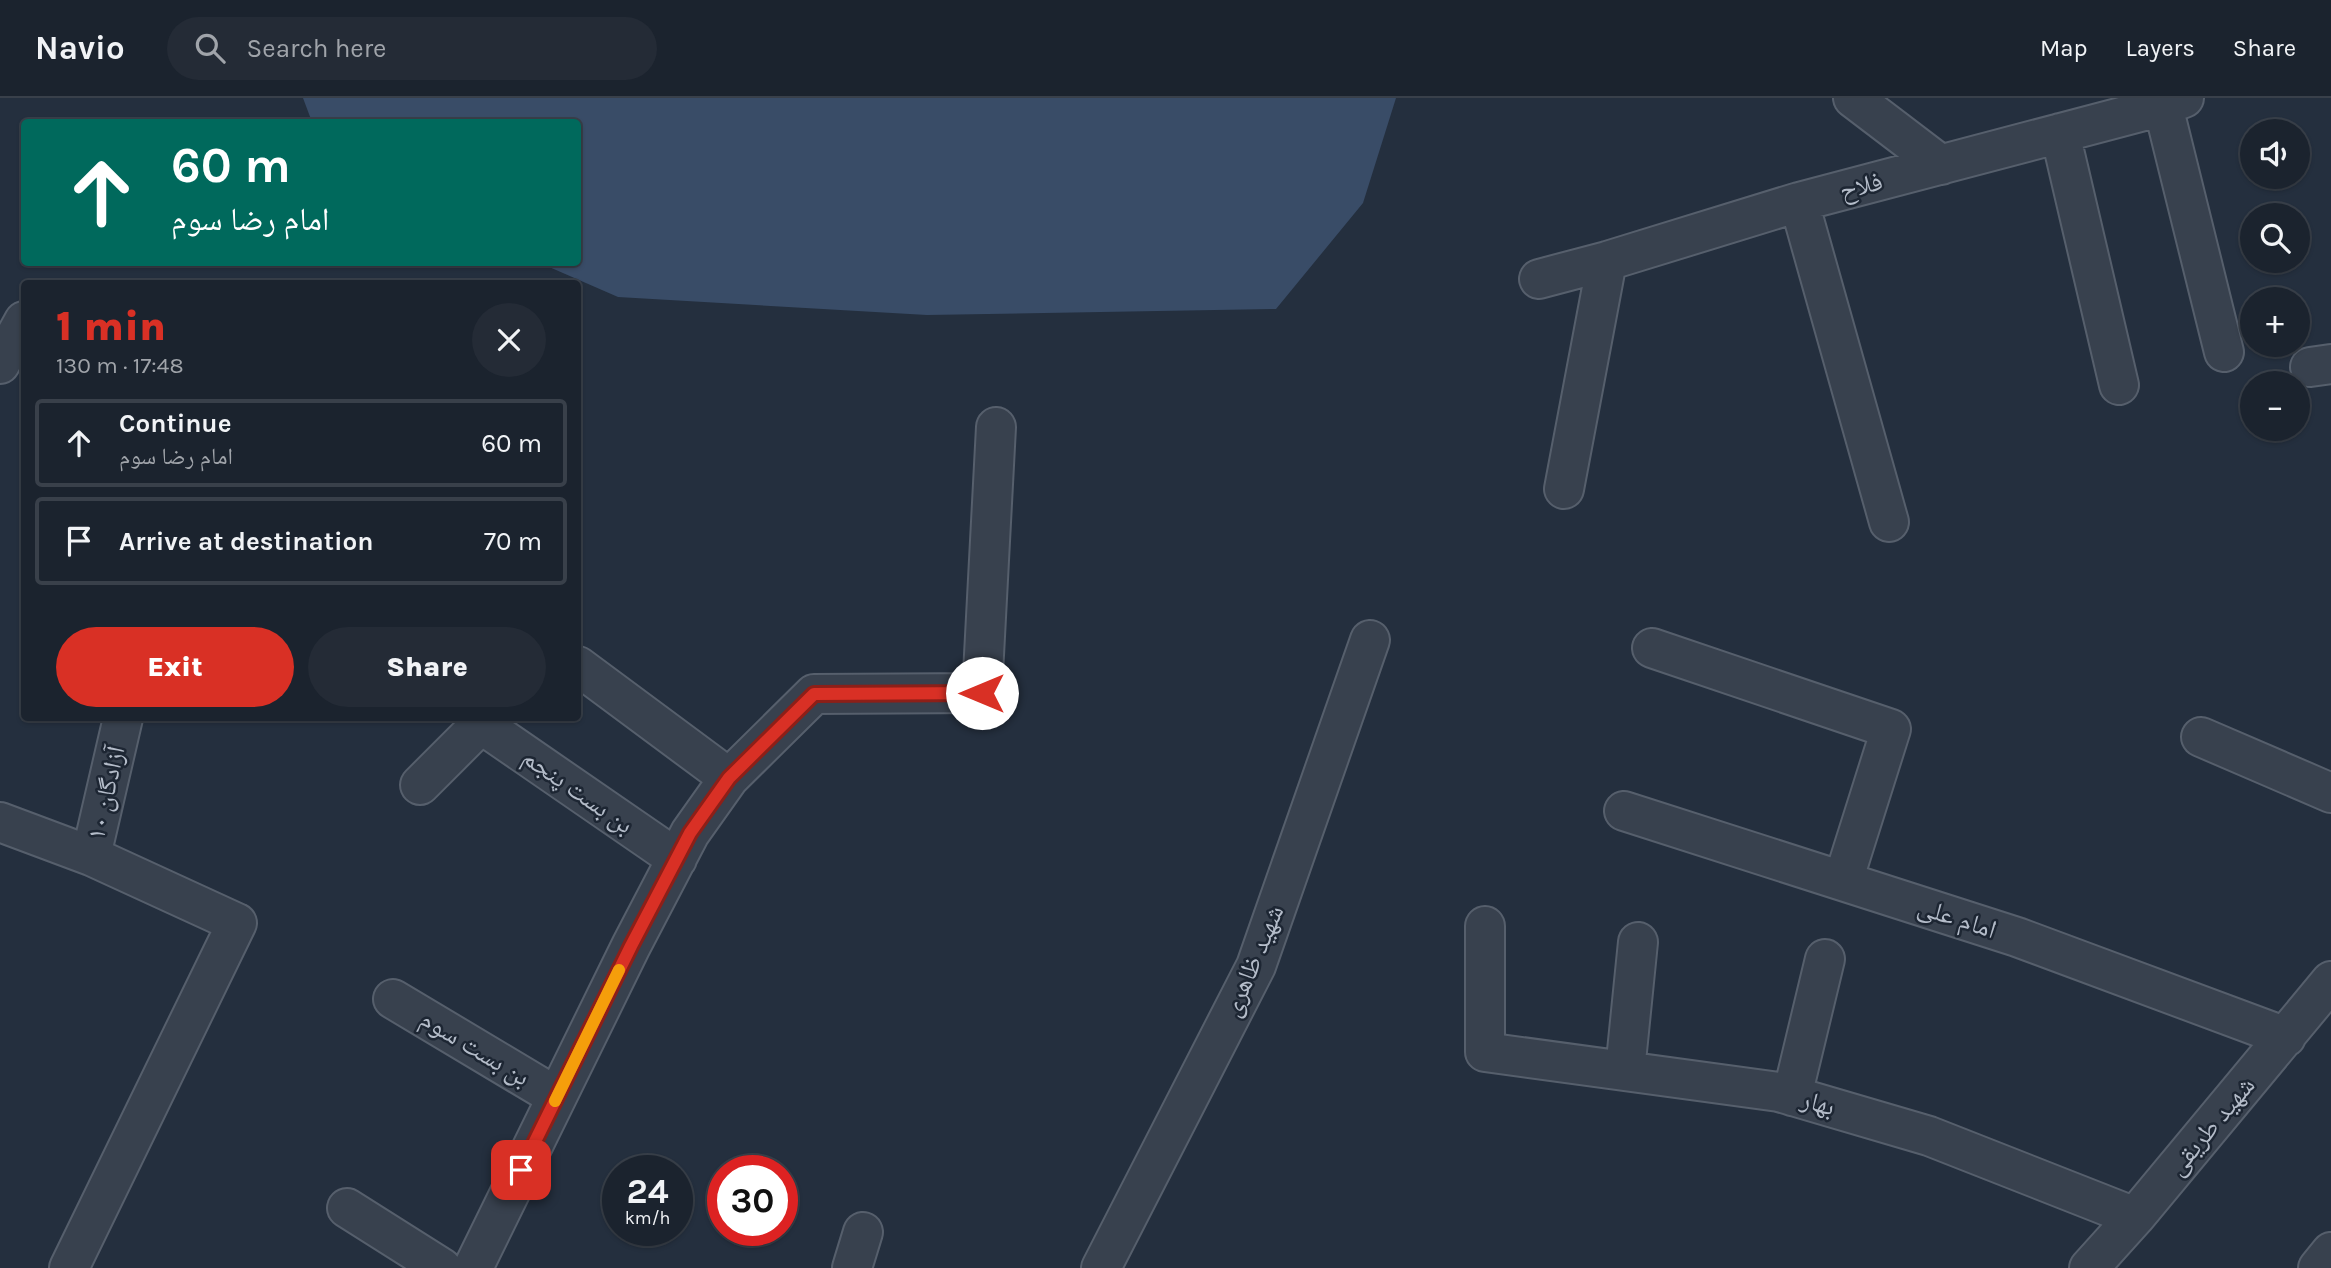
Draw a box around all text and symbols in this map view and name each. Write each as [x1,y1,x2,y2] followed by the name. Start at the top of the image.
[167,17,657,80] search box
[35,29,125,67] text: Navio
[191,29,229,67] icon: search
[247,33,386,64] text: Search here
[2040,34,2088,62] text: Map
[2126,34,2195,62] text: Layers
[2233,34,2296,62] text: Share
[2240,119,2310,441] map controls
[2240,119,2310,189] button: sound
[171,137,291,194] text: 60 m
[56,147,147,238] icon: ahead
[1836,165,1886,207] street label: فلاح
[171,201,329,238] text: امام رضا سوم
[2240,203,2310,273] button: search
[2240,287,2310,357] button: +
[56,301,166,351] text: 1 min
[472,303,546,377] button: close
[56,352,184,379] text: 130 m · 17:48
[2240,371,2310,441] button: −
[119,408,231,439] text: Continue
[60,424,98,462] icon: ahead
[481,428,542,459] text: 60 m
[119,443,233,470] text: امام رضا سوم
[60,522,98,560] icon: arrive
[119,526,373,557] text: Arrive at destination
[484,526,542,557] text: 70 m
[56,627,294,707] button: Exit
[308,627,546,707] button: Share
[945,656,1019,730] position arrow
[80,742,132,843] street label: آزادگان ۱۰
[516,742,639,841] street label: بن بست پنجم
[1913,891,2000,947] street label: امام علی
[1216,900,1290,1022] street label: شهید ظاهری
[414,1003,535,1095] street label: بن بست سوم
[2161,1070,2261,1182] street label: شهید طریقی
[1797,1083,1838,1123] street label: بهار
[491,1140,551,1200] pin
[502,1151,540,1189] icon: arrive
[707,1155,798,1246] speed limit sign: 30
[627,1171,669,1212] text: 24
[625,1207,670,1229] text: km/h

